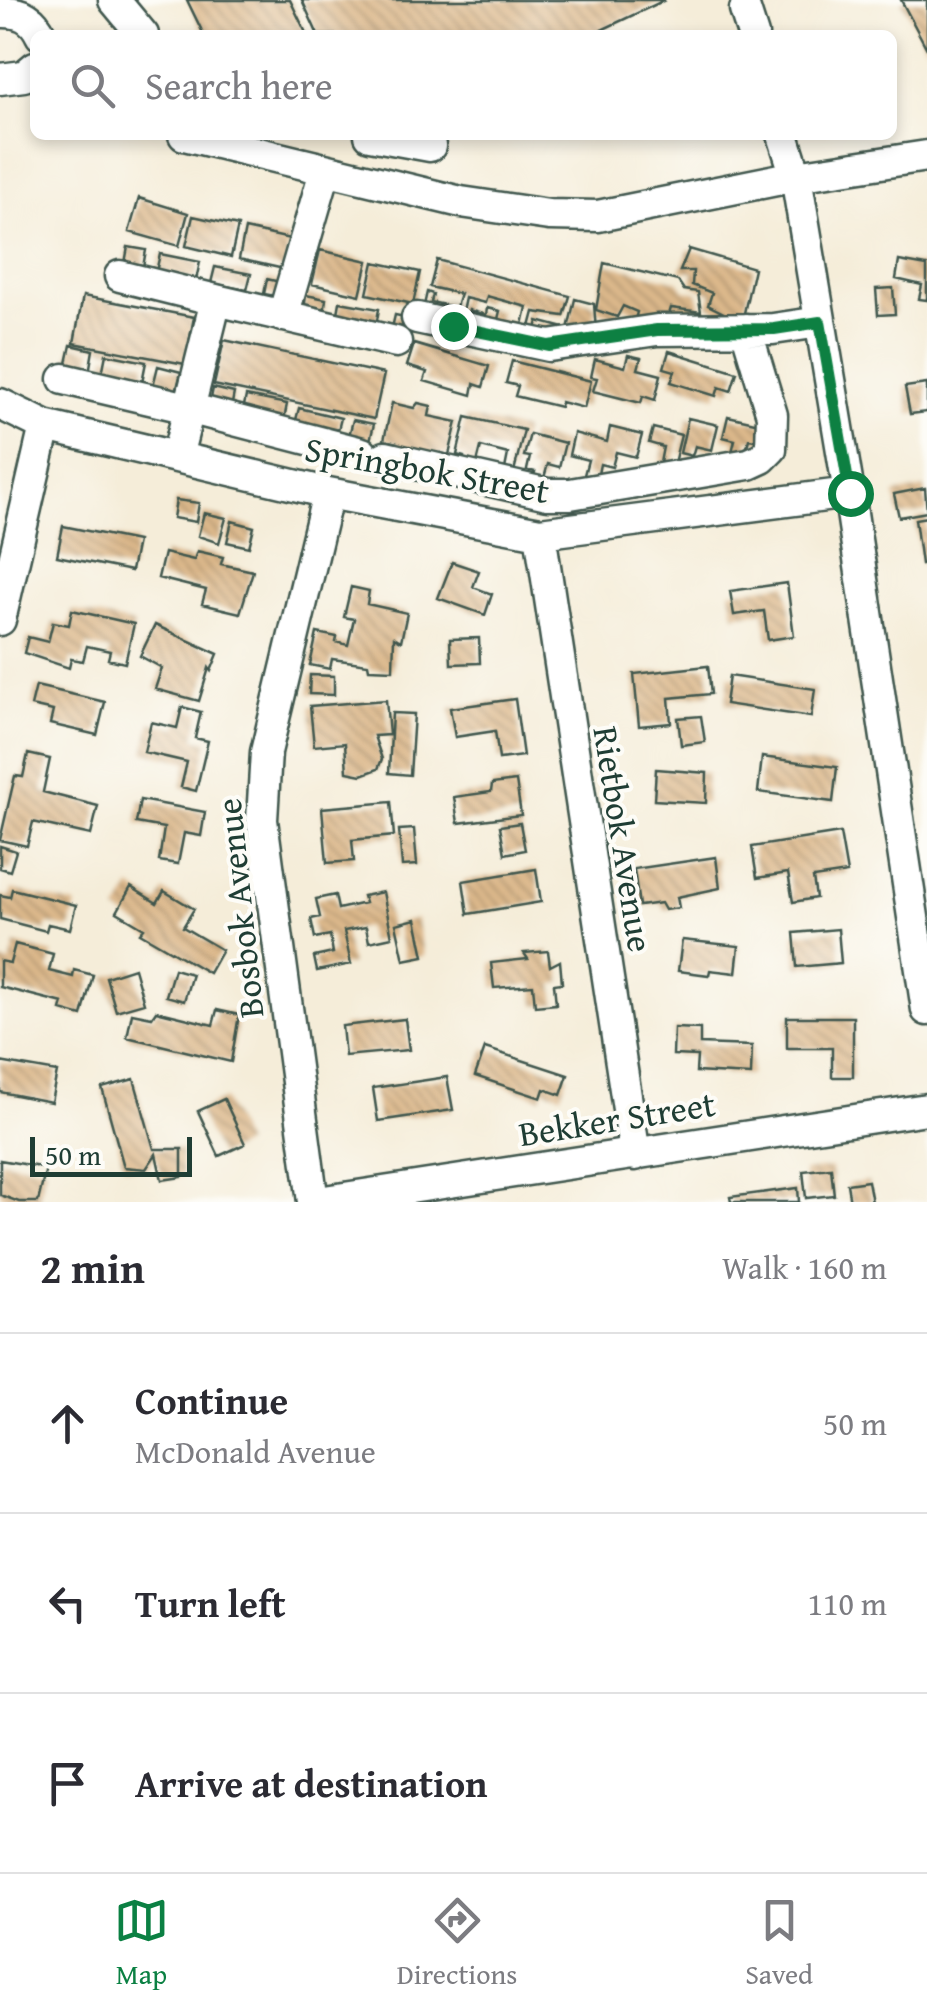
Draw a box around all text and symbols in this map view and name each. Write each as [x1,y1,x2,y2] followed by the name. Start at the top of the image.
[30,30,897,140] search box
[145,57,333,113] text: Search here
[65,58,120,113] icon: search
[431,304,477,350] route end
[301,423,553,516] street label: Springbok Street
[828,471,874,517] route start
[580,722,666,955] street label: Rietbok Avenue
[203,796,276,1020] street label: Bosbok Avenue
[515,1078,719,1159] street label: Bekker Street
[30,1132,192,1176] scale bar
[45,1134,101,1175] text: 50 m
[40,1237,145,1298] text: 2 min
[722,1244,887,1291] text: Walk · 160 m
[135,1372,288,1428] text: Continue
[40,1396,95,1451] icon: ahead
[823,1400,887,1447] text: 50 m
[135,1428,376,1475] text: McDonald Avenue
[135,1575,286,1631] text: Turn left
[40,1576,95,1631] icon: left
[808,1580,887,1627] text: 110 m
[135,1755,488,1811] text: Arrive at destination
[40,1756,95,1811] icon: arrive
[114,1893,169,1994] tab: Map
[397,1893,517,1994] tab: Directions
[745,1893,813,1994] tab: Saved

